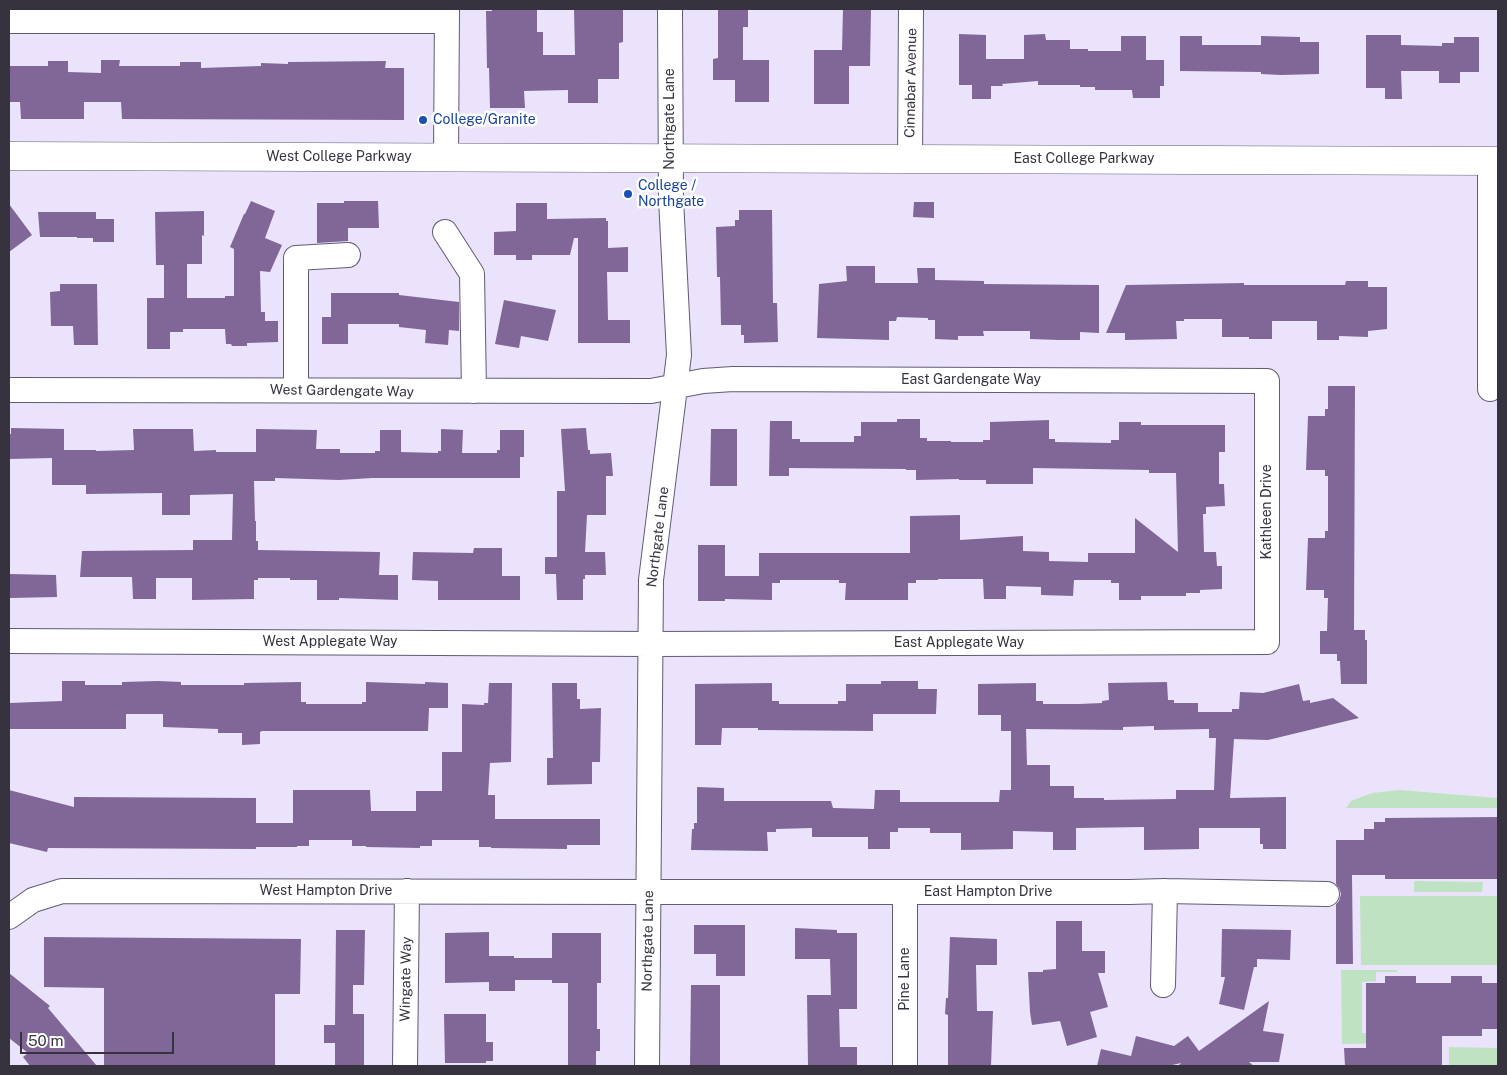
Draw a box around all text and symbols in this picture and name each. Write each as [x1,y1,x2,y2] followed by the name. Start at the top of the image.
[902,28,920,138] street label: Cinnabar Avenue
[662,68,678,170] street label: Northgate Lane
[433,112,536,128] place label: College/Granite
[417,114,429,126] marker: College/Granite
[266,149,412,165] street label: West College Parkway
[1014,151,1154,167] street label: East College Parkway
[638,178,704,210] place label: College / Northgate
[622,188,634,200] marker: College / Northgate
[901,372,1041,388] street label: East Gardengate Way
[270,381,414,401] street label: West Gardengate Way
[1259,464,1275,560] street label: Kathleen Drive
[643,486,673,588] street label: Northgate Lane
[262,634,398,650] street label: West Applegate Way
[894,635,1024,651] street label: East Applegate Way
[259,883,393,899] street label: West Hampton Drive
[924,884,1052,900] street label: East Hampton Drive
[639,890,657,992] street label: Northgate Lane
[397,936,415,1022] street label: Wingate Way
[897,947,913,1011] street label: Pine Lane
[22,1022,176,1054] scale bar
[28,1032,63,1049] text: 50 m

